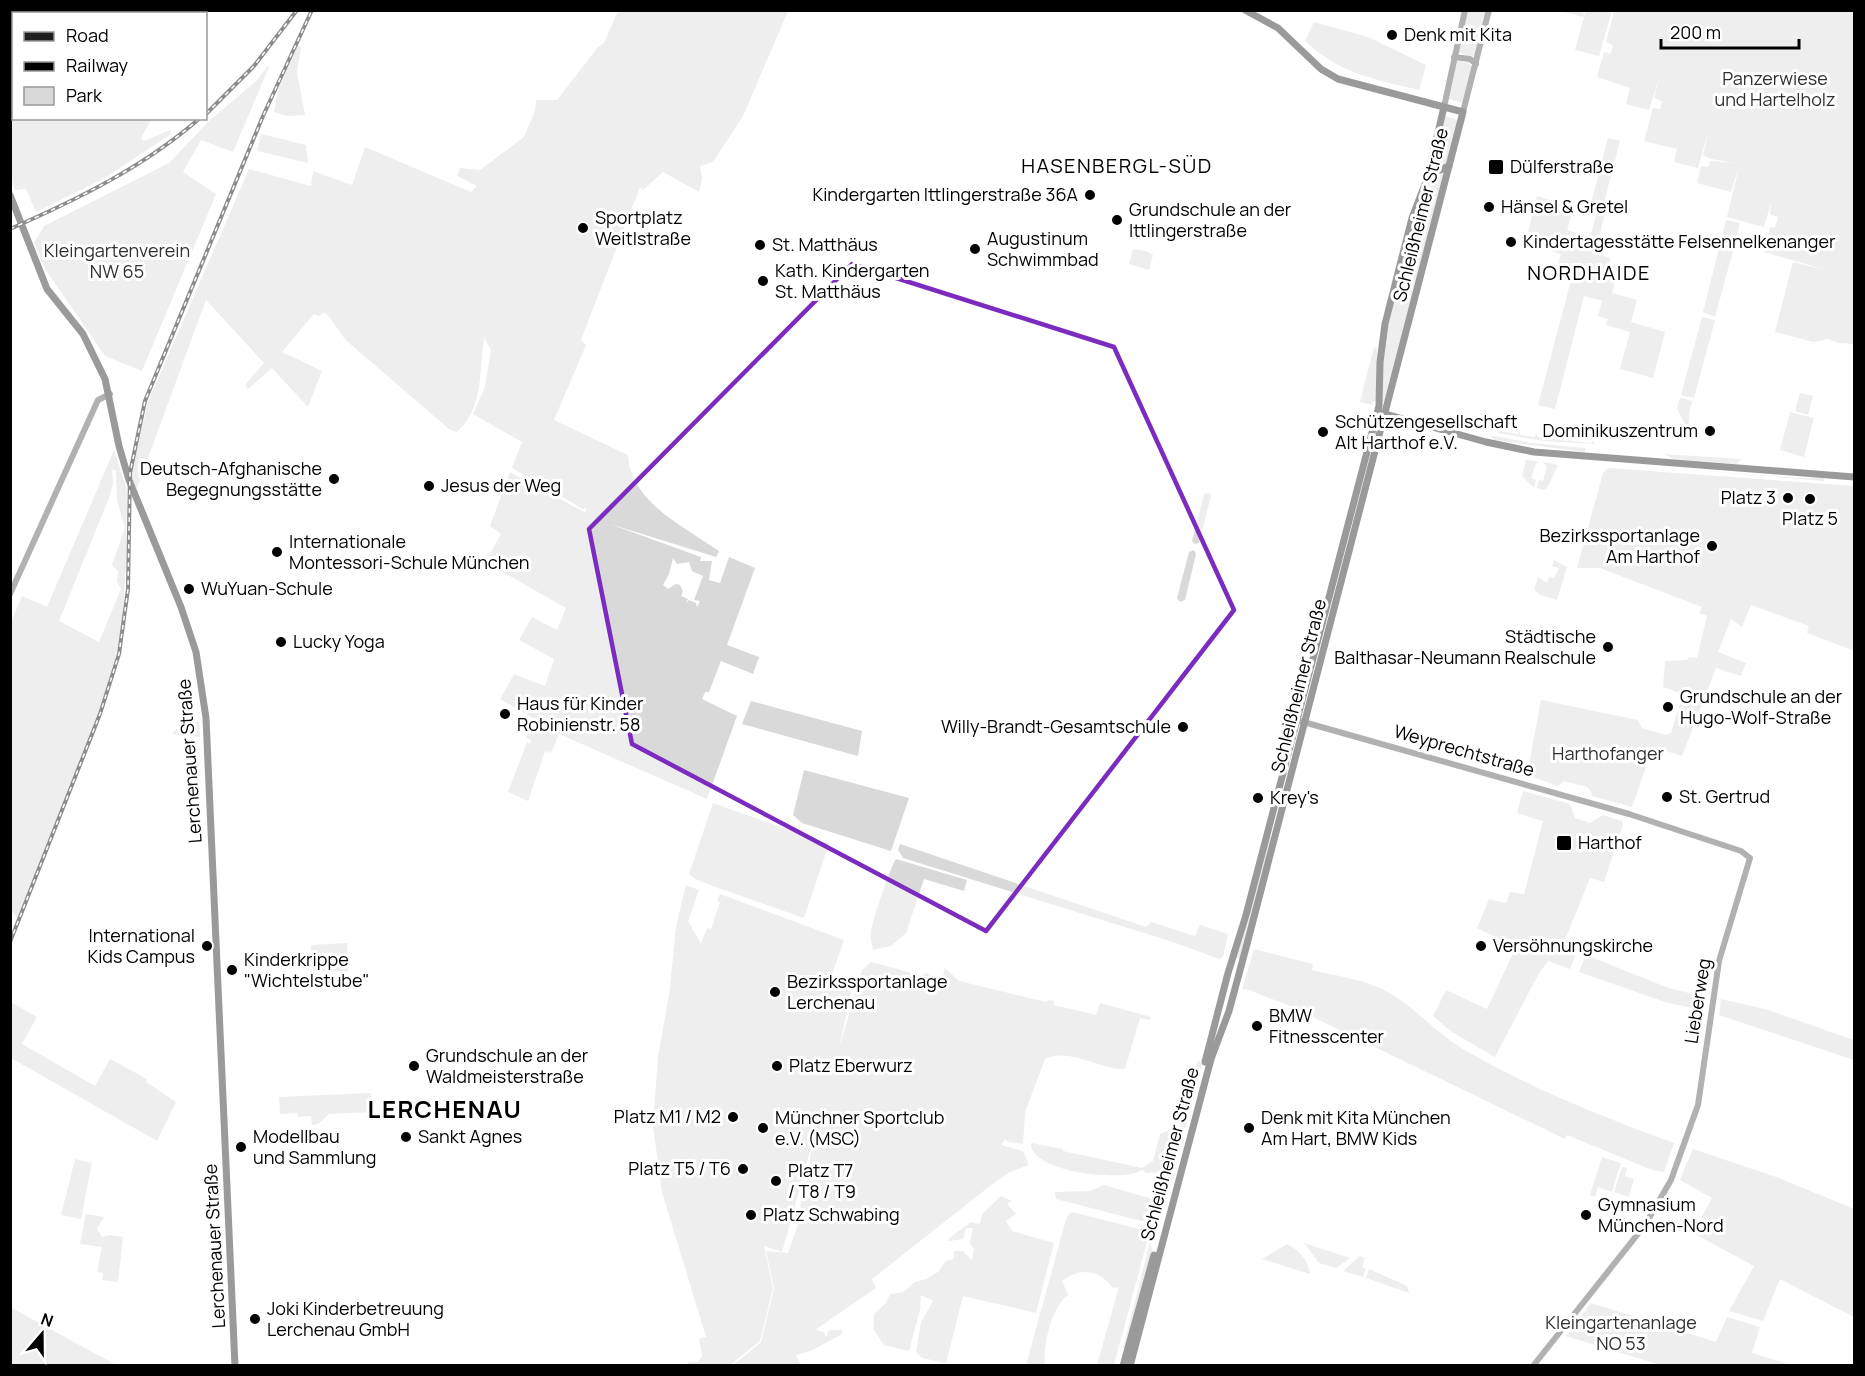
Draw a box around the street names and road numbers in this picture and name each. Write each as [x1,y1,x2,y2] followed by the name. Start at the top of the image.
[1387,125,1453,304] street label: Schleißheimer Straße
[1265,596,1331,775] street label: Schleißheimer Straße
[171,678,207,844] street label: Lerchenauer Straße
[1391,719,1537,782] street label: Weyprechtstraße
[1678,956,1716,1045] street label: Lieberweg
[1134,1064,1204,1243] street label: Schleißheimer Straße
[198,1163,230,1329] street label: Lerchenauer Straße

